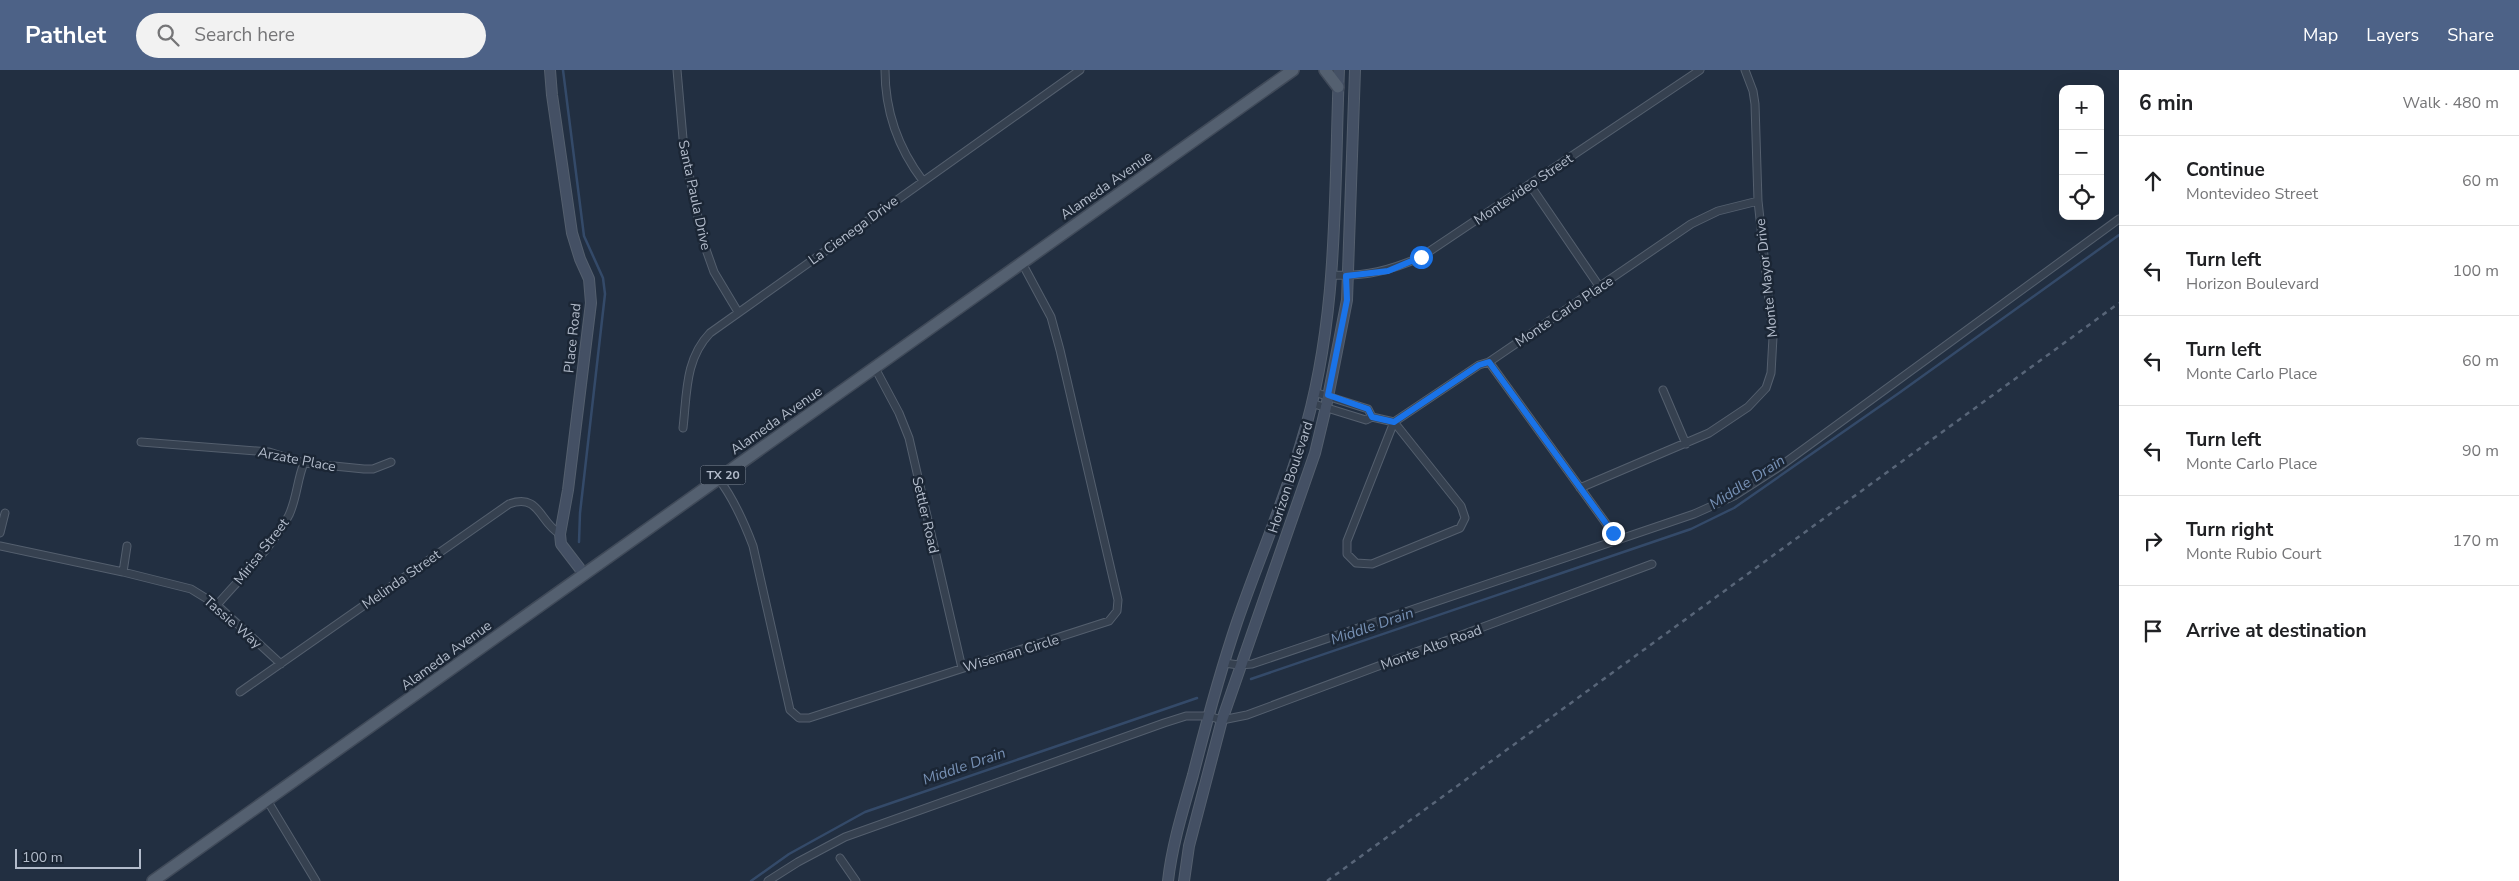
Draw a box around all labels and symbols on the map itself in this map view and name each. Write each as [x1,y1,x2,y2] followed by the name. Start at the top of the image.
[674,138,715,252] street label: Santa Paula Drive
[1057,147,1156,224] street label: Alameda Avenue
[1470,149,1577,230] street label: Montevideo Street
[805,191,902,269] street label: La Cienega Drive
[1751,217,1782,338] street label: Monte Mayor Drive
[1410,246,1433,269] route start
[1511,271,1617,351] street label: Monte Carlo Place
[559,302,586,374] street label: Place Road
[727,382,826,459] street label: Alameda Avenue
[1263,419,1318,535] street label: Horizon Boulevard
[256,443,338,476] street label: Arzate Place
[1705,450,1789,514] water label: Middle Drain
[700,466,746,484] road number: TX 20
[907,475,944,555] street label: Settler Road
[229,514,293,588] street label: Mirisa Street
[1602,522,1625,545] route end
[358,545,445,614] street label: Melinda Street
[199,592,267,654] street label: Tassie Way
[1328,602,1416,650] water label: Middle Drain
[397,616,496,695] street label: Alameda Avenue
[1378,620,1485,675] street label: Monte Alto Road
[961,630,1061,677] street label: Wiseman Circle
[920,742,1008,790] water label: Middle Drain
[15,846,141,869] scale bar

